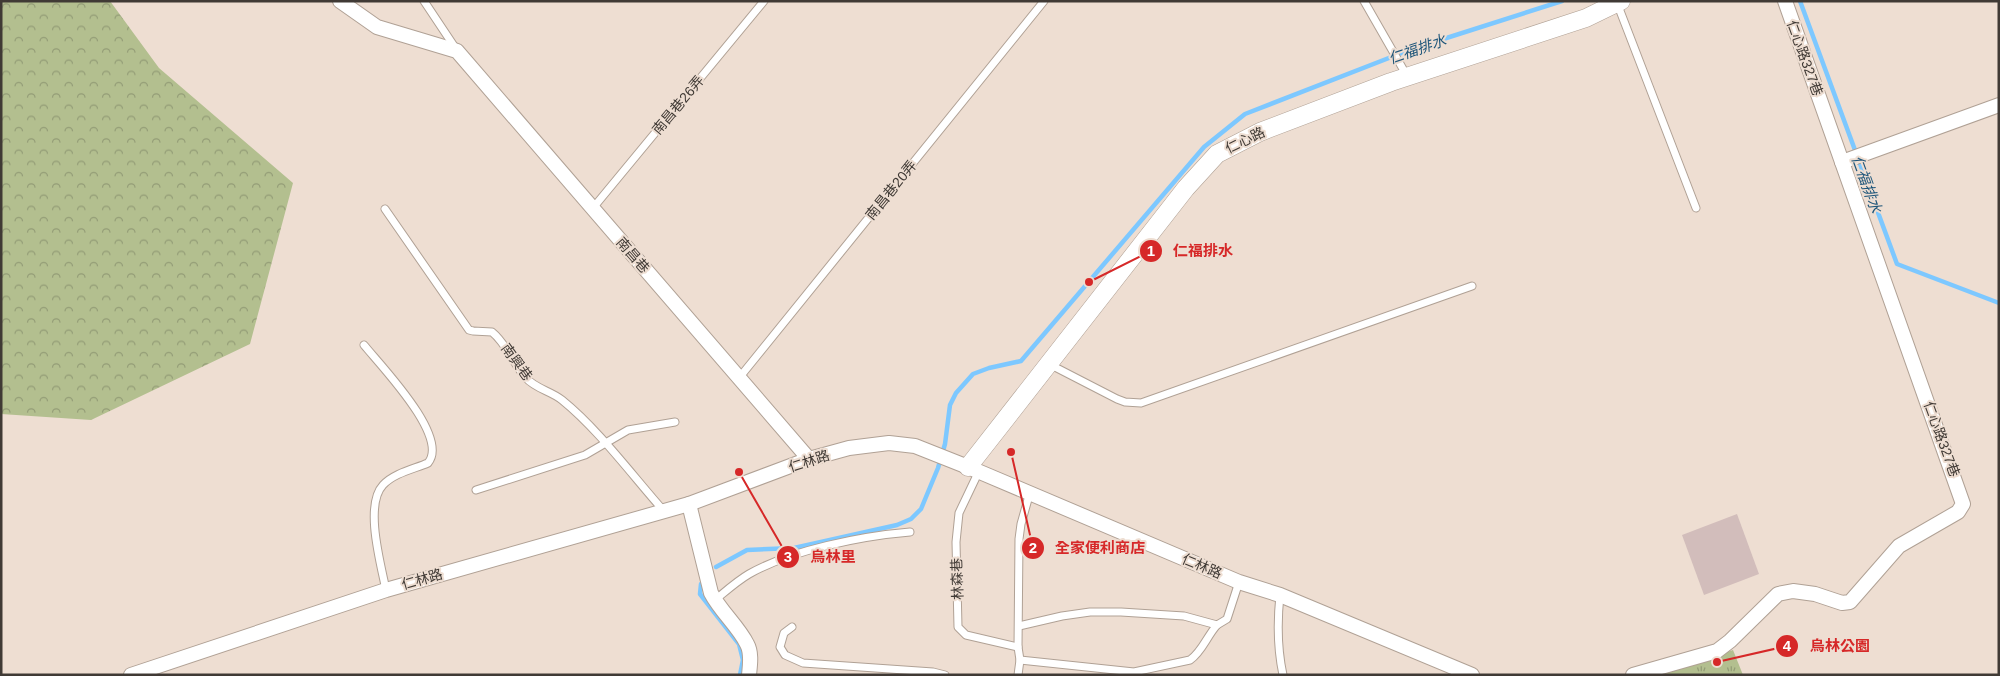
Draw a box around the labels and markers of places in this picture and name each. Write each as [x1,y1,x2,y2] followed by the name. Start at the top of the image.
[1138,236,1243,266] callout: 仁福排水
[1020,533,1155,563] callout: 全家便利商店
[775,542,865,572] callout: 烏林里
[1775,631,1880,661] callout: 烏林公園

